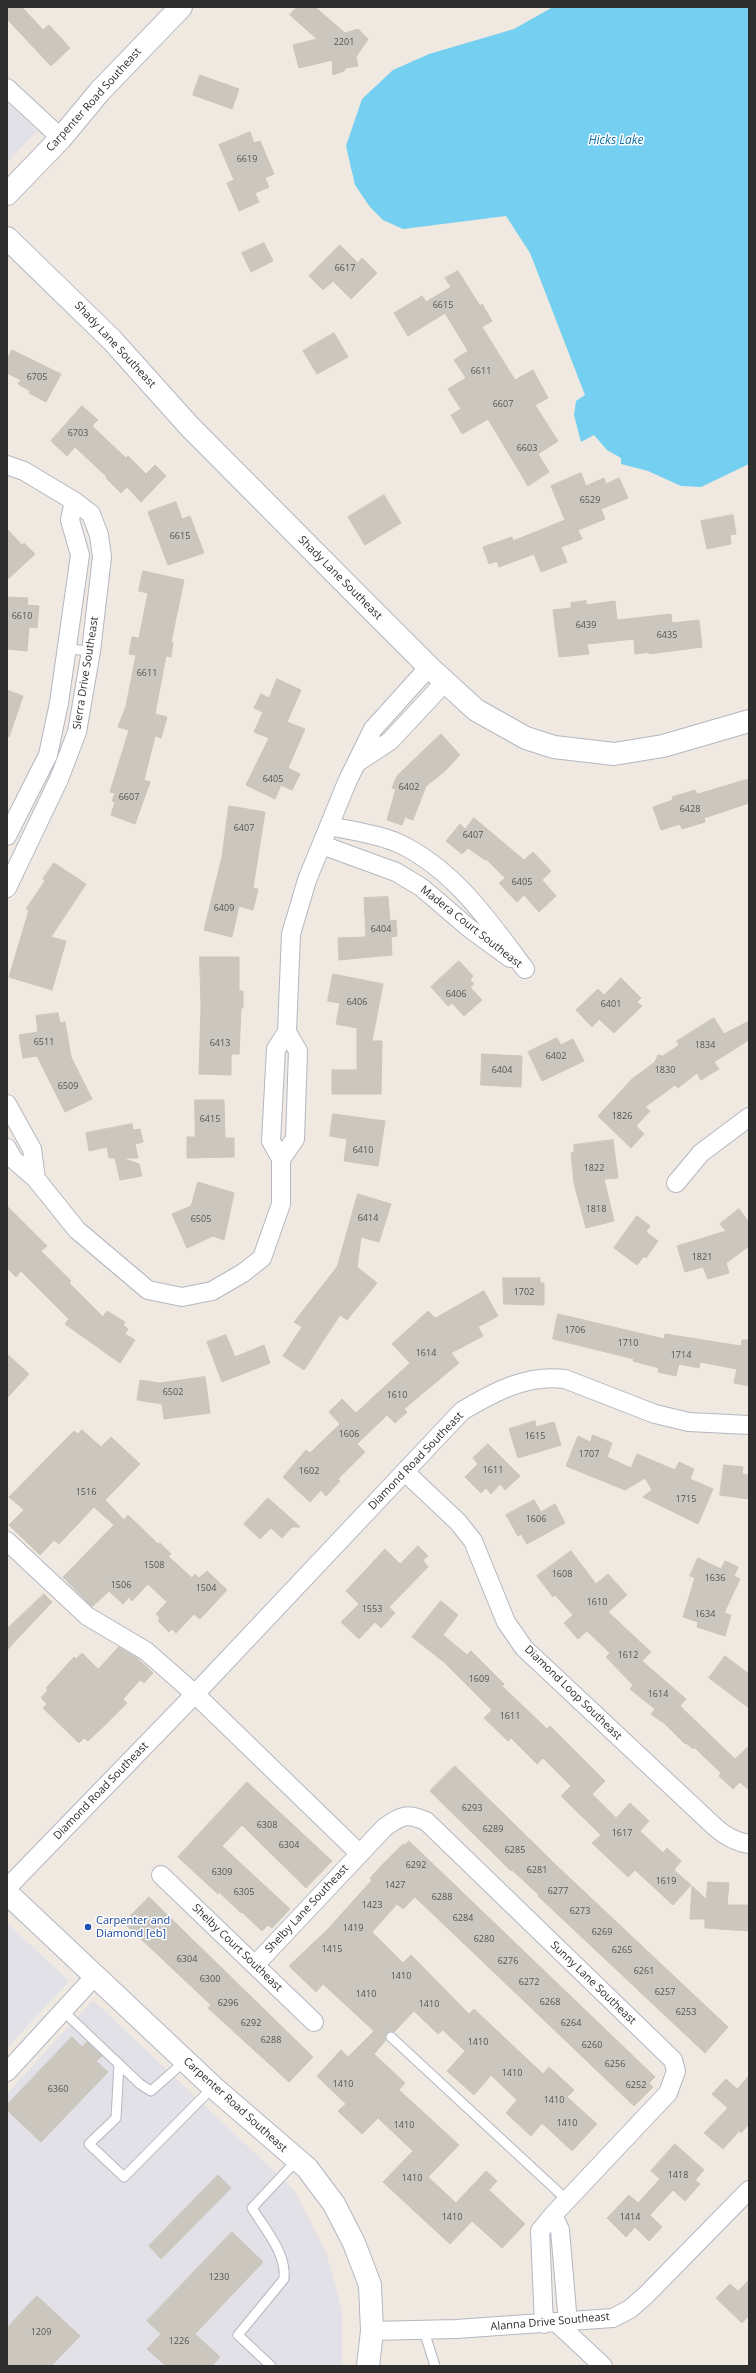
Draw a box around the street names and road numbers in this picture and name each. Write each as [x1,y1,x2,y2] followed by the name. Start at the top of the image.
[44,45,144,155] street label: Carpenter Road Southeast
[72,299,158,391] street label: Shady Lane Southeast
[295,533,385,623] street label: Shady Lane Southeast
[71,616,101,730] street label: Sierra Drive Southeast
[418,883,524,971] street label: Madera Court Southeast
[366,1409,466,1513] street label: Diamond Road Southeast
[522,1643,624,1743] street label: Diamond Loop Southeast
[51,1739,151,1843] street label: Diamond Road Southeast
[263,1862,351,1956] street label: Shelby Lane Southeast
[189,1902,285,1994] street label: Shelby Court Southeast
[547,1939,639,2027] street label: Sunny Lane Southeast
[180,2055,290,2155] street label: Carpenter Road Southeast
[490,2310,610,2334] street label: Alanna Drive Southeast

